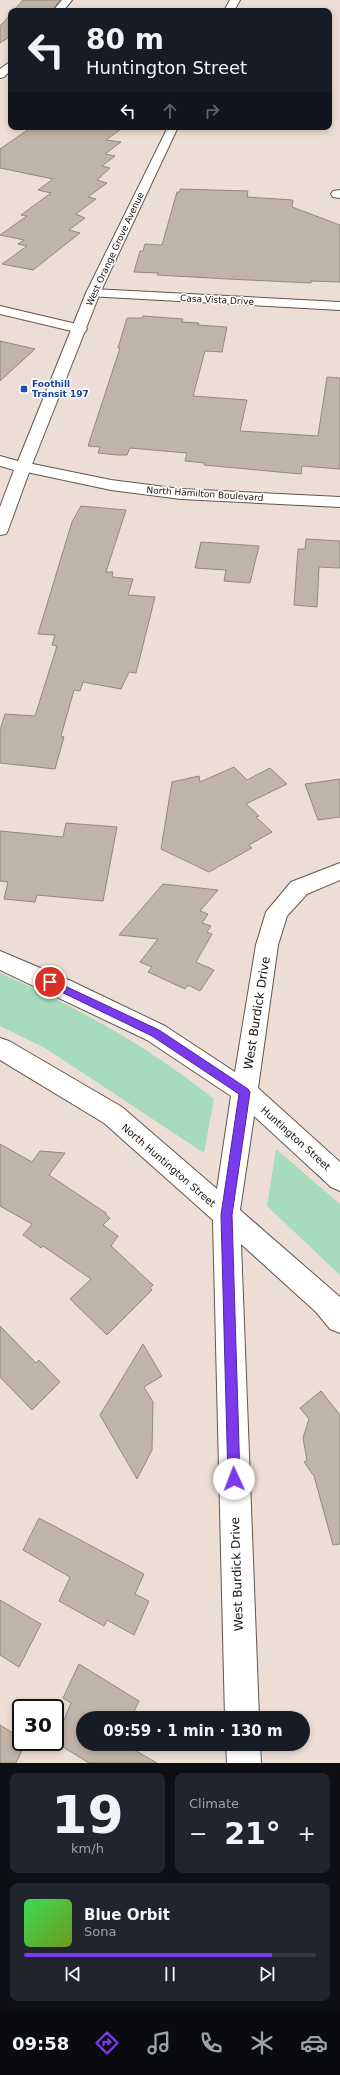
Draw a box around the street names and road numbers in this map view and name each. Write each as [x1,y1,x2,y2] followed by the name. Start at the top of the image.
[84,190,146,307] street label: West Orange Grove Avenue
[180,293,255,307] street label: Casa Vista Drive
[146,485,264,503] street label: North Hamilton Boulevard
[241,956,273,1070] street label: West Burdick Drive
[259,1104,333,1172] street label: Huntington Street
[120,1122,218,1209] street label: North Huntington Street
[228,1517,246,1631] street label: West Burdick Drive

